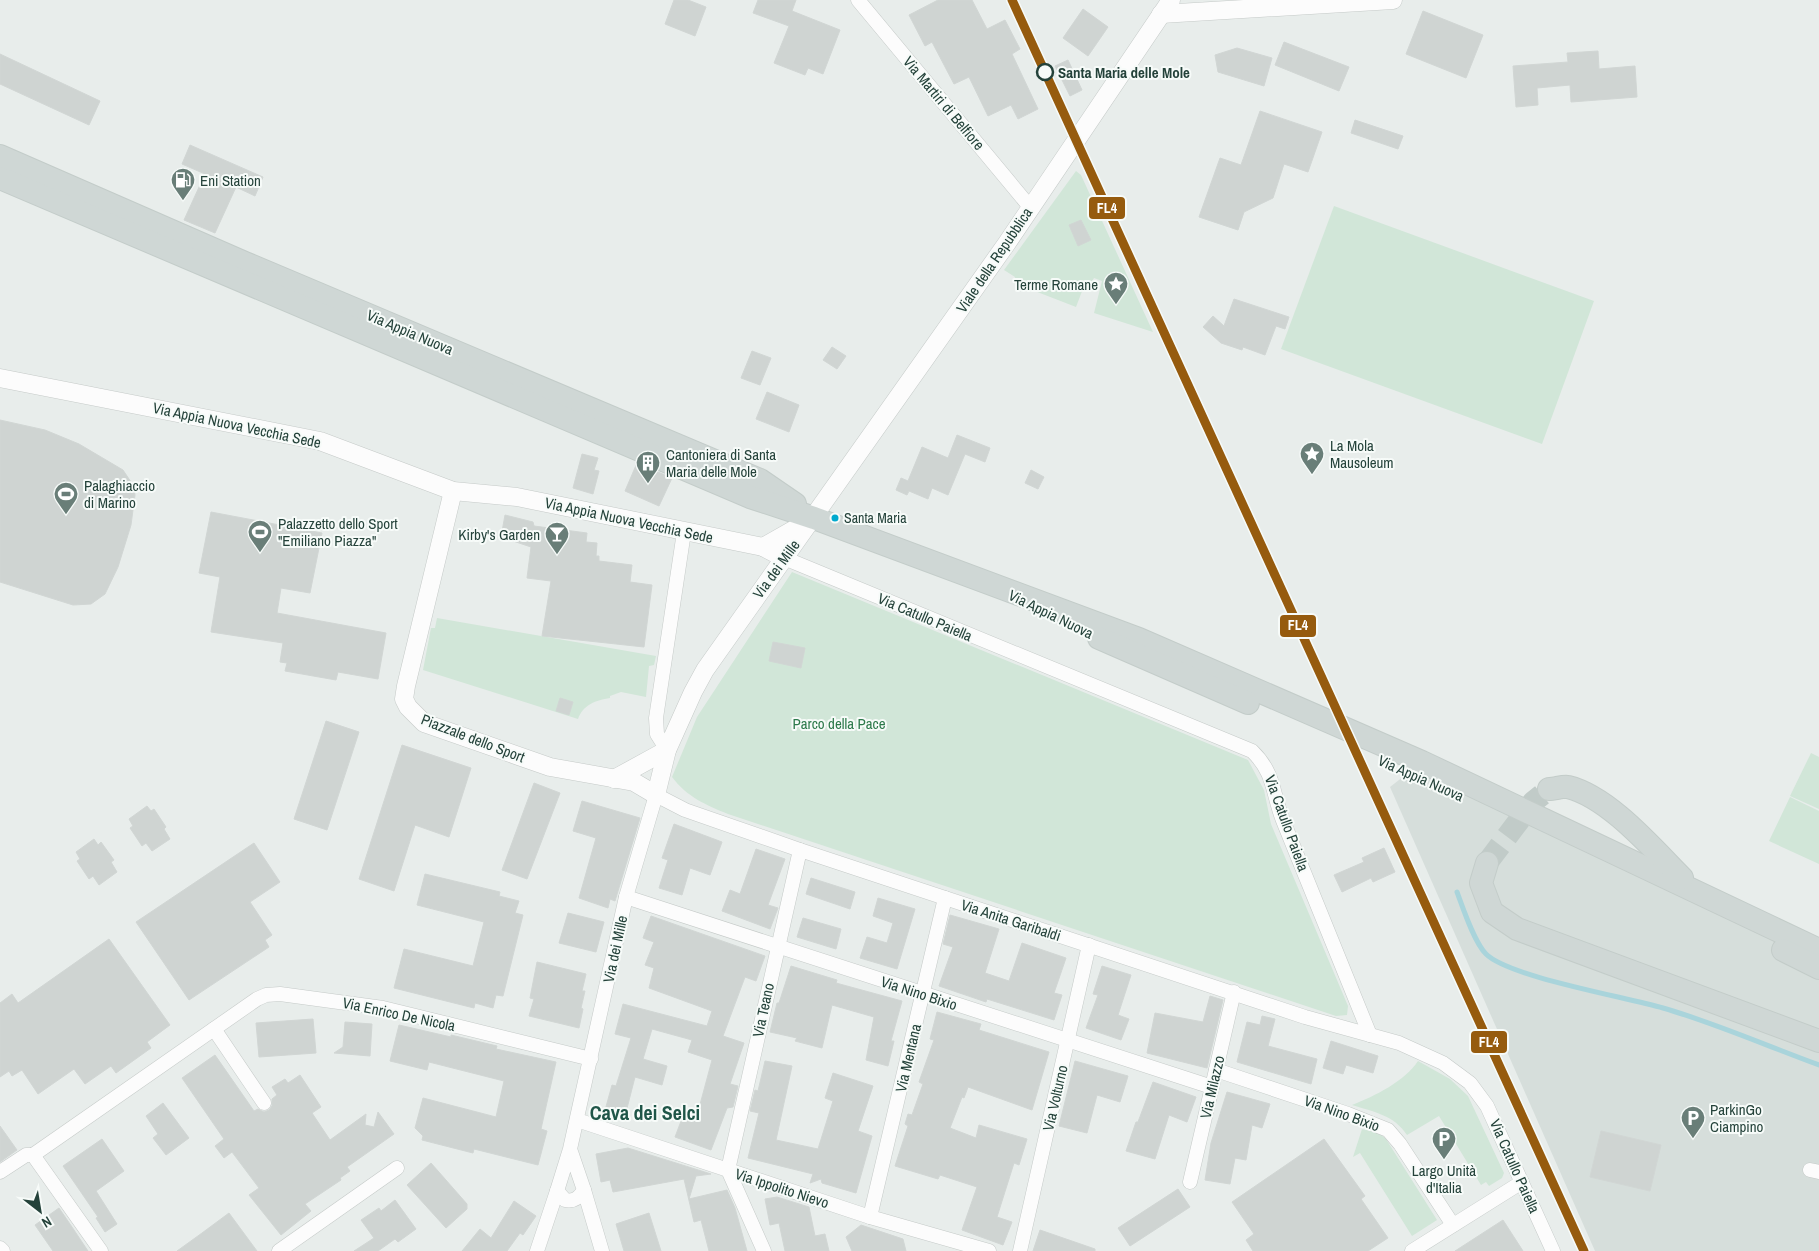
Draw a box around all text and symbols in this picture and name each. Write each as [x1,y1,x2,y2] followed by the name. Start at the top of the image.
[898,52,990,155] street label: Via Martiri di Belfiore
[1058,62,1190,83] place label: Santa Maria delle Mole
[1036,63,1054,81] marker: Santa Maria delle Mole
[170,167,196,201] fuel station icon: Eni Station
[200,170,261,191] place label: Eni Station
[1088,196,1126,220] line badge: FL4
[1097,199,1118,217] text: FL4
[951,203,1037,317] street label: Viale della Repubblica
[1103,271,1129,305] place icon: Terme Romane
[1014,274,1098,295] place label: Terme Romane
[363,304,457,360] street label: Via Appia Nuova
[151,397,323,453] street label: Via Appia Nuova Vecchia Sede
[1330,435,1394,473] place label: La Mola Mausoleum
[1299,441,1325,475] place icon: La Mola Mausoleum
[666,444,776,482] place label: Cantoniera di Santa Maria delle Mole
[635,450,661,484] building icon: Cantoniera di Santa Maria delle Mole
[84,475,155,513] place label: Palaghiaccio di Marino
[53,481,79,515] sports icon: Palaghiaccio di Marino
[543,492,715,548] street label: Via Appia Nuova Vecchia Sede
[844,509,907,527] place label: Santa Maria
[278,513,398,551] place label: Palazzetto dello Sport "Emiliano Piazza"
[830,513,840,523] marker: Santa Maria
[247,519,273,553] sports icon: Palazzetto dello Sport "Emiliano Piazza"
[544,521,570,555] bar icon: Kirby's Garden
[458,524,540,545] place label: Kirby's Garden
[747,535,805,603] street label: Via dei Mille
[1005,584,1097,644] street label: Via Appia Nuova
[874,588,976,646] street label: Via Catullo Paiella
[1279,614,1317,638] line badge: FL4
[1288,616,1309,634] text: FL4
[418,709,528,768] street label: Piazzale dello Sport
[793,713,886,734] park label: Parco della Pace
[1375,750,1467,806] street label: Via Appia Nuova
[1260,772,1314,874] street label: Via Catullo Paiella
[958,894,1064,946] street label: Via Anita Garibaldi
[598,913,632,985] street label: Via dei Mille
[878,971,960,1015] street label: Via Nino Bixio
[747,981,779,1039] street label: Via Teano
[341,992,457,1036] street label: Via Enrico De Nicola
[890,1022,926,1094] street label: Via Mentana
[1470,1030,1508,1054] line badge: FL4
[1479,1033,1500,1051] text: FL4
[1195,1053,1229,1121] street label: Via Milazzo
[1037,1063,1073,1133] street label: Via Volturno
[1301,1090,1383,1136] street label: Via Nino Bixio
[590,1099,700,1126] district label: Cava dei Selci
[1710,1099,1763,1137] place label: ParkinGo Ciampino
[1680,1105,1706,1139] parking icon: ParkinGo Ciampino
[1485,1116,1545,1217] street label: Via Catullo Paiella
[1431,1126,1457,1160] parking icon: Largo Unità d'Italia
[1412,1160,1476,1198] place label: Largo Unità d'Italia
[732,1163,832,1213] street label: Via Ippolito Nievo
[15,1186,65,1236] north arrow
[39,1212,55,1232] text: N

